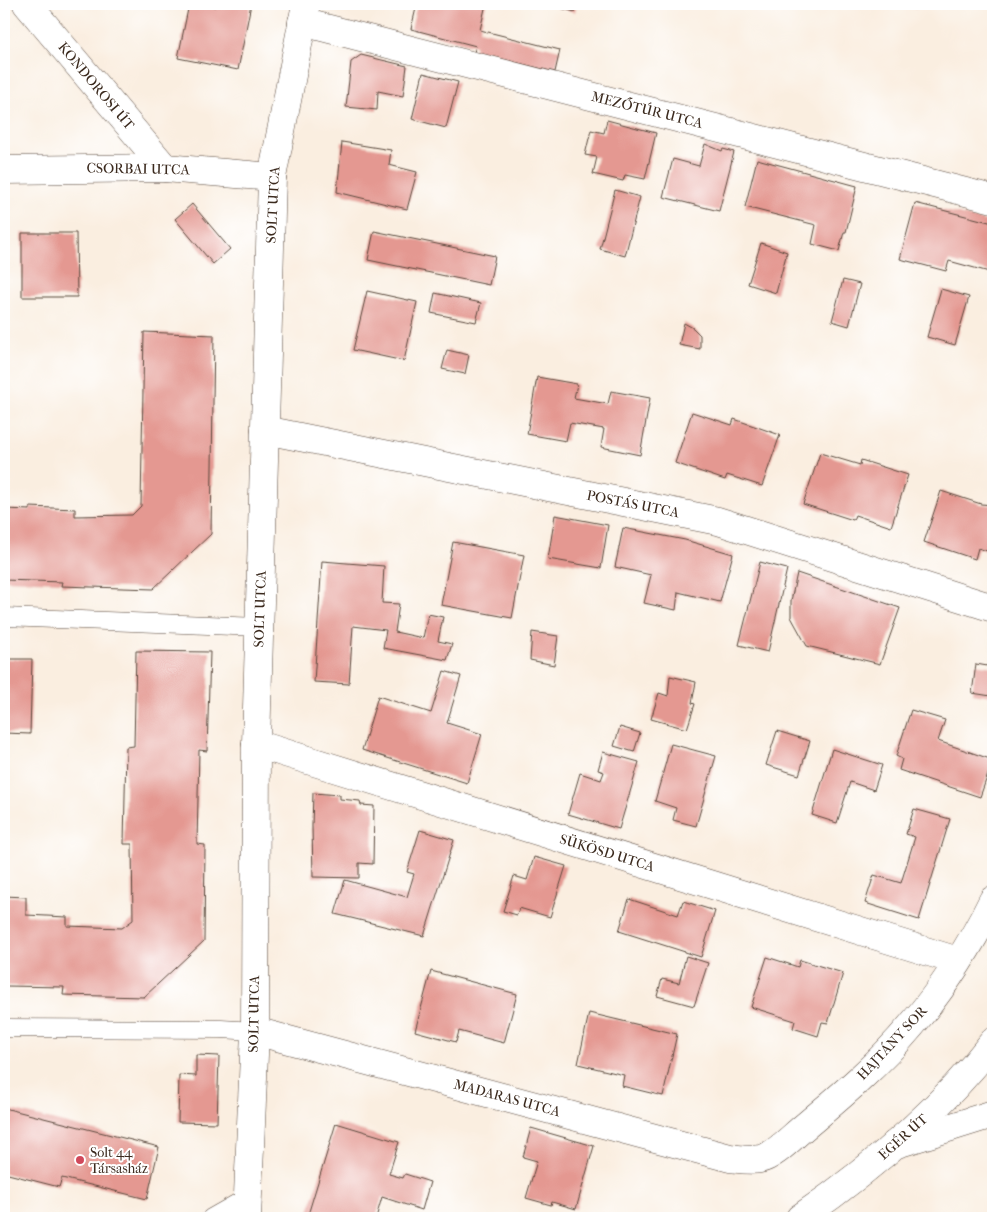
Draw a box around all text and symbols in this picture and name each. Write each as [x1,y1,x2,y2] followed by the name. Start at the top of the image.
[54,38,139,134] street label: KONDOROSI ÚT
[590,87,706,132] street label: MEZŐTÚR UTCA
[86,160,191,178] street label: CSORBAI UTCA
[262,165,284,244] street label: SOLT UTCA
[585,486,682,521] street label: POSTÁS UTCA
[250,569,270,648] street label: SOLT UTCA
[557,830,658,876] street label: SÜKÖSD UTCA
[245,974,263,1053] street label: SOLT UTCA
[853,1001,931,1084] street label: HAJTÁNY SOR
[452,1076,563,1121] street label: MADARAS UTCA
[874,1109,932,1164] street label: EGÉR ÚT
[90,1144,148,1177] place label: Solt 44 Társasház
[74,1154,86,1166] marker: Solt 44 Társasház

